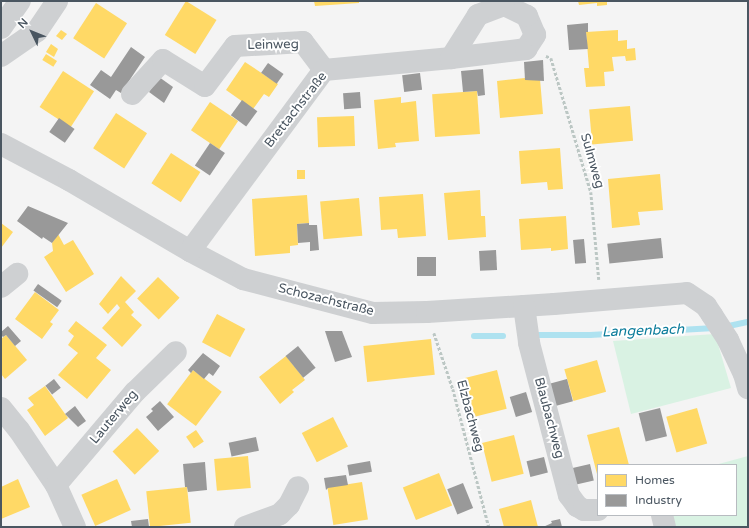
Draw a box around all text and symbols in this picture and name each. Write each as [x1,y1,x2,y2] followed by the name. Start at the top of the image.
[12,12,52,52] north arrow
[15,16,31,31] text: N
[247,37,299,53] street label: Leinweg
[262,69,330,151] street label: Brettachstraße
[577,132,607,190] street label: Sulmweg
[277,281,375,319] street label: Schozachstraße
[602,321,684,341] water label: Langenbach
[531,376,567,460] street label: Blaubachweg
[453,378,487,454] street label: Elzbachweg
[87,387,141,447] street label: Lauterweg
[597,464,737,516] legend
[635,473,675,487] text: Homes
[635,493,682,507] text: Industry

